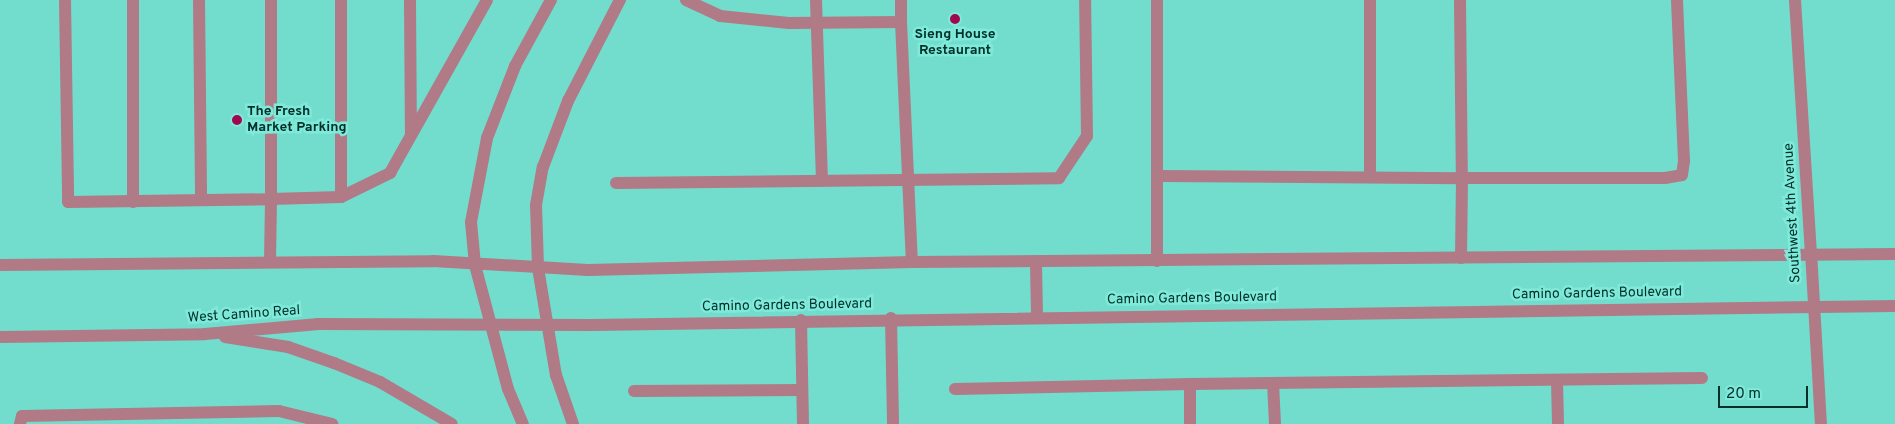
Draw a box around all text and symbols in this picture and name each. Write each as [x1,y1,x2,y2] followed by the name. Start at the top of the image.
[949,13,961,25] marker: Sieng House Restaurant
[914,27,996,59] place label: Sieng House Restaurant
[247,104,347,136] place label: The Fresh Market Parking
[231,114,243,126] marker: The Fresh Market Parking
[1781,142,1805,284] street label: Southwest 4th Avenue
[1512,284,1682,304] street label: Camino Gardens Boulevard
[1107,289,1277,309] street label: Camino Gardens Boulevard
[702,296,872,316] street label: Camino Gardens Boulevard
[187,303,301,327] street label: West Camino Real
[1720,376,1810,408] scale bar
[1726,385,1761,404] text: 20 m

